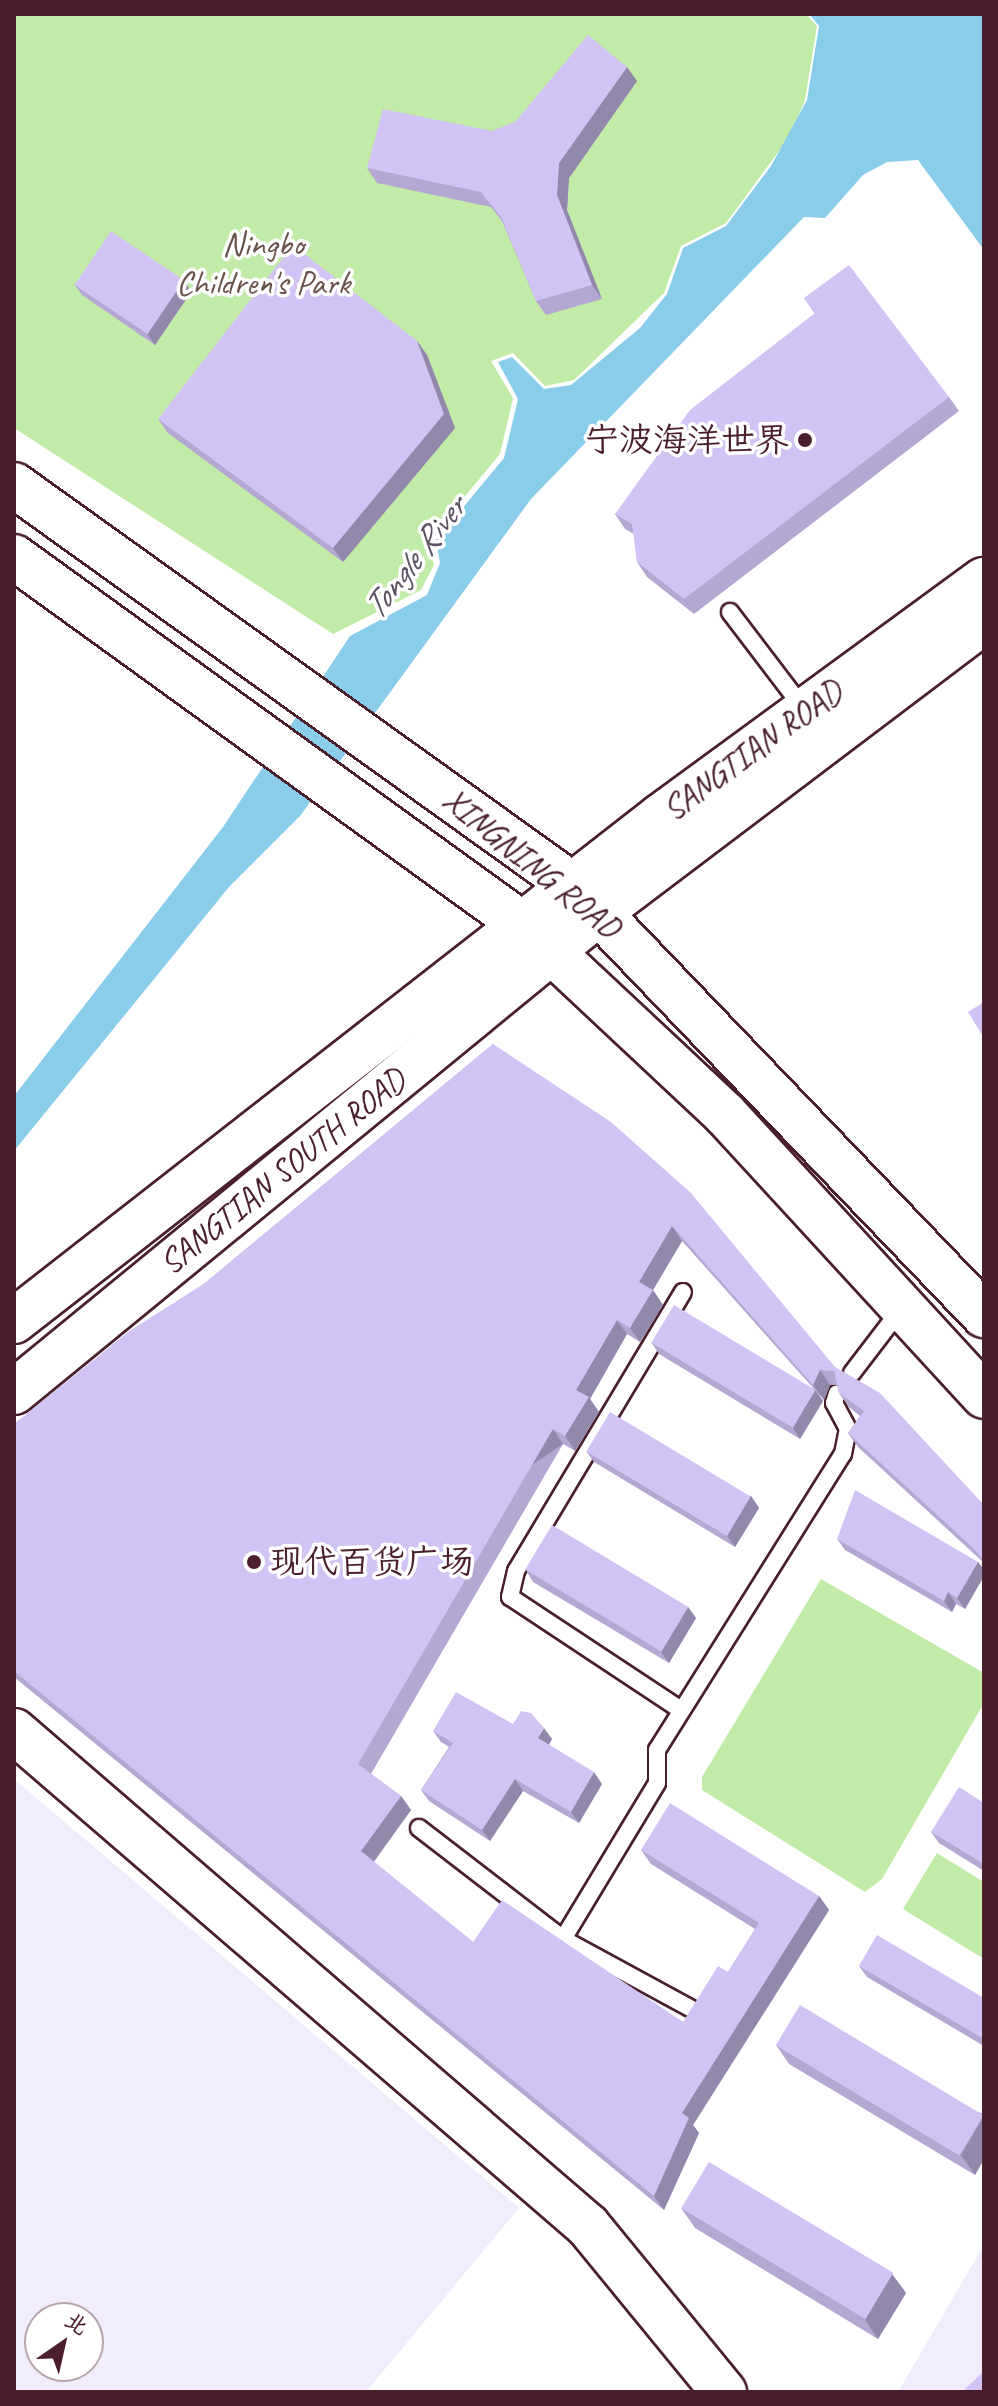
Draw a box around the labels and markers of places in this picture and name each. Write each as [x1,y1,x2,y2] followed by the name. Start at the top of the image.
[585,420,789,460] place label: 宁波海洋世界
[796,431,814,449] marker: 宁波海洋世界
[270,1542,474,1582] place label: 现代百货广场
[245,1553,263,1571] marker: 现代百货广场

